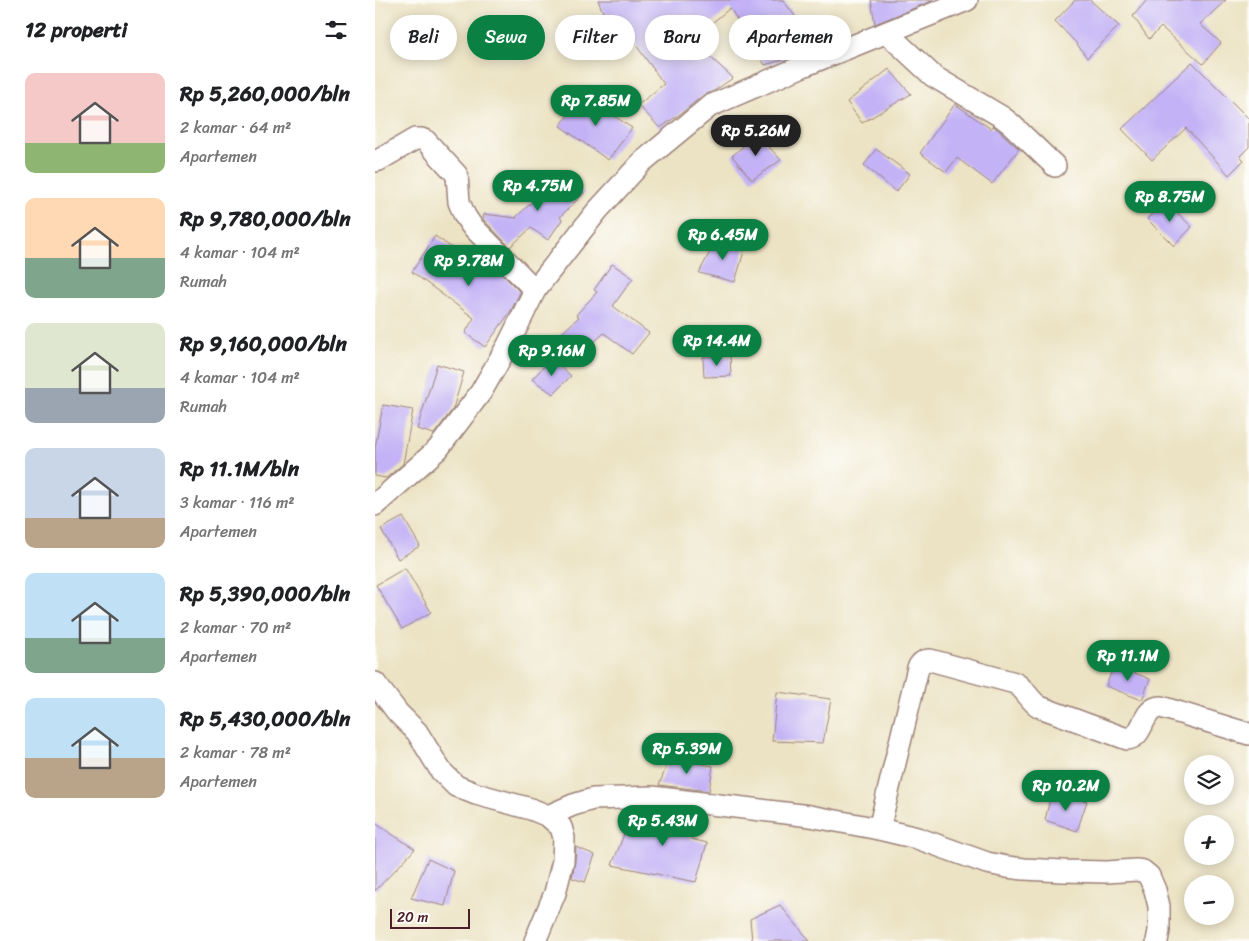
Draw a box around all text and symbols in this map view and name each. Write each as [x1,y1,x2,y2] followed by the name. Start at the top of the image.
[25,11,127,49] text: 12 properti
[390,15,457,60] chip: Beli
[467,15,545,60] chip: Sewa
[555,15,635,60] chip: Filter
[645,15,719,60] chip: Baru
[729,15,851,60] chip: Apartemen
[322,16,350,44] icon: filters
[180,75,350,113] text: Rp 5,260,000/bln
[544,84,648,127] pin: Rp 7.85M
[562,86,630,115] text: Rp 7.85M
[65,93,125,153] icon: home
[180,113,291,142] text: 2 kamar · 64 m²
[704,114,808,157] pin: Rp 5.26M
[722,116,790,145] text: Rp 5.26M
[180,142,257,171] text: Apartemen
[486,170,590,212] pin: Rp 4.75M
[503,171,573,200] text: Rp 4.75M
[1118,180,1222,223] pin: Rp 8.75M
[1136,182,1204,211] text: Rp 8.75M
[180,200,351,238] text: Rp 9,780,000/bln
[65,218,125,278] icon: home
[671,218,775,261] pin: Rp 6.45M
[688,220,758,249] text: Rp 6.45M
[180,238,300,267] text: 4 kamar · 104 m²
[417,244,521,287] pin: Rp 9.78M
[435,246,503,275] text: Rp 9.78M
[180,267,227,296] text: Rumah
[665,324,769,367] pin: Rp 14.4M
[180,325,347,363] text: Rp 9,160,000/bln
[683,326,751,355] text: Rp 14.4M
[500,334,604,377] pin: Rp 9.16M
[519,336,585,365] text: Rp 9.16M
[65,343,125,403] icon: home
[180,363,300,392] text: 4 kamar · 104 m²
[180,392,227,421] text: Rumah
[180,450,299,488] text: Rp 11.1M/bln
[65,468,125,528] icon: home
[180,488,295,517] text: 3 kamar · 116 m²
[180,517,257,546] text: Apartemen
[180,575,350,613] text: Rp 5,390,000/bln
[65,593,125,653] icon: home
[180,613,291,642] text: 2 kamar · 70 m²
[1076,640,1180,682] pin: Rp 11.1M
[1098,641,1158,670] text: Rp 11.1M
[180,642,257,671] text: Apartemen
[180,700,351,738] text: Rp 5,430,000/bln
[65,718,125,778] icon: home
[635,732,739,775] pin: Rp 5.39M
[653,734,721,763] text: Rp 5.39M
[180,738,291,767] text: 2 kamar · 78 m²
[1184,755,1234,925] map controls
[1184,755,1234,805] button: layers
[180,767,257,796] text: Apartemen
[1014,770,1118,812] pin: Rp 10.2M
[1033,771,1099,800] text: Rp 10.2M
[611,804,715,847] pin: Rp 5.43M
[629,806,697,835] text: Rp 5.43M
[1184,815,1234,865] button: +
[1184,875,1234,925] button: −
[397,905,428,930] text: 20 m
[390,906,470,929] scale bar

